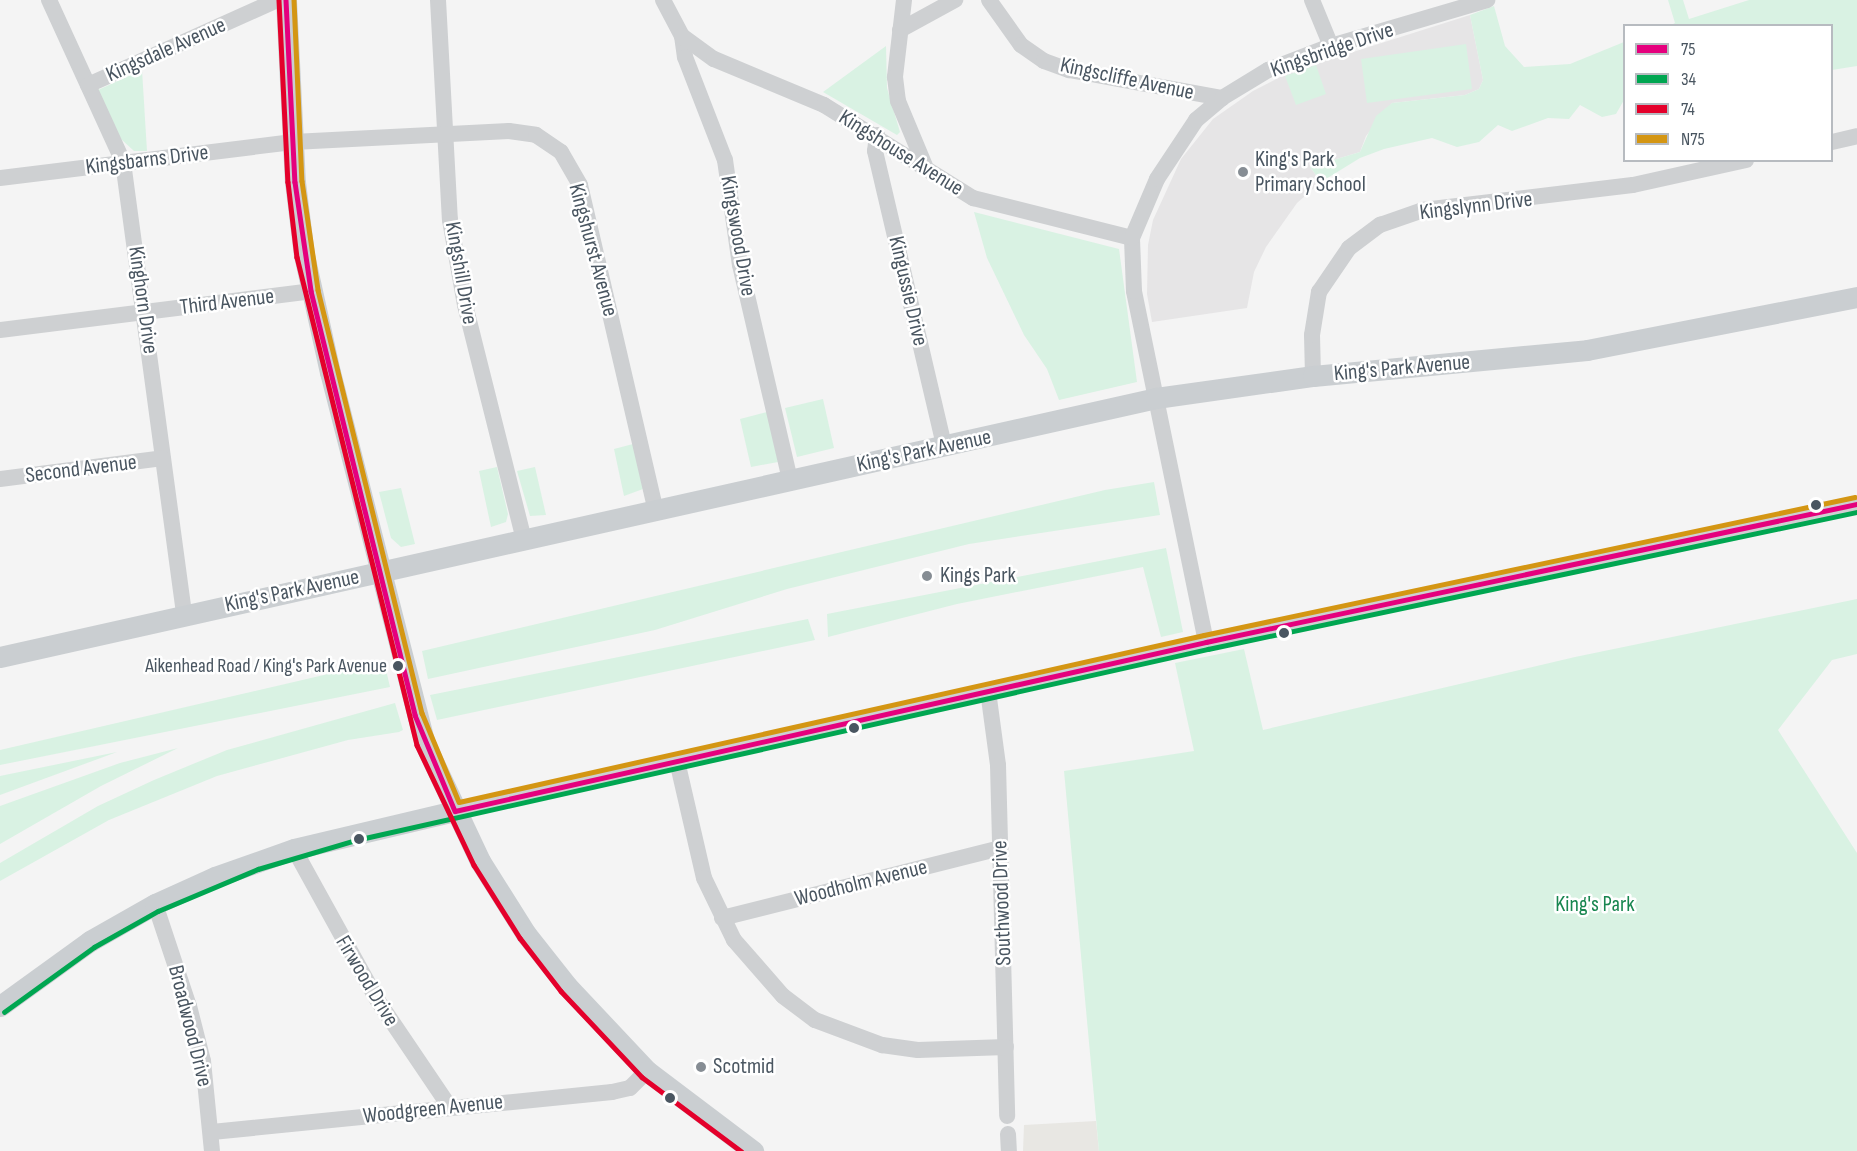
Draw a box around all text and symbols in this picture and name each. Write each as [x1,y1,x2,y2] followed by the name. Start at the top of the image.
[102,12,230,88] street label: Kingsdale Avenue
[1267,17,1397,83] street label: Kingsbridge Drive
[1623,24,1833,162] legend
[1681,39,1695,60] text: 75
[1058,52,1196,106] street label: Kingscliffe Avenue
[1681,69,1696,90] text: 34
[1681,99,1695,120] text: 74
[834,104,968,202] street label: Kingshouse Avenue
[1681,129,1705,150] text: N75
[84,139,210,181] street label: Kingsbarns Drive
[1255,146,1366,198] place label: King's Park Primary School
[1236,165,1250,179] marker: King's Park Primary School
[714,174,762,298] street label: Kingswood Drive
[563,181,623,319] street label: Kingshurst Avenue
[1418,186,1534,226] street label: Kingslynn Drive
[439,220,483,326] street label: Kingshill Drive
[883,234,933,348] street label: Kingussie Drive
[122,244,164,356] street label: Kinghorn Drive
[178,283,276,321] street label: Third Avenue
[1333,349,1471,387] street label: King's Park Avenue
[854,424,994,478] street label: King's Park Avenue
[24,449,138,489] street label: Second Avenue
[1810,499,1822,511] unlabelled marker
[940,563,1016,589] place label: Kings Park
[222,564,362,618] street label: King's Park Avenue
[918,567,936,585] marker: Kings Park
[1278,627,1290,639] unlabelled marker
[145,654,387,678] place label: Aikenhead Road / King's Park Avenue
[392,660,404,672] marker: Aikenhead Road / King's Park Avenue
[848,722,860,734] unlabelled marker
[353,833,365,845] unlabelled marker
[987,840,1017,966] street label: Southwood Drive
[792,854,930,912] street label: Woodholm Avenue
[1555,892,1635,918] park label: King's Park
[330,931,404,1031] street label: Firwood Drive
[162,963,218,1089] street label: Broadwood Drive
[713,1054,774,1080] place label: Scotmid
[694,1060,708,1074] marker: Scotmid
[362,1089,504,1129] street label: Woodgreen Avenue
[664,1092,676,1104] unlabelled marker

